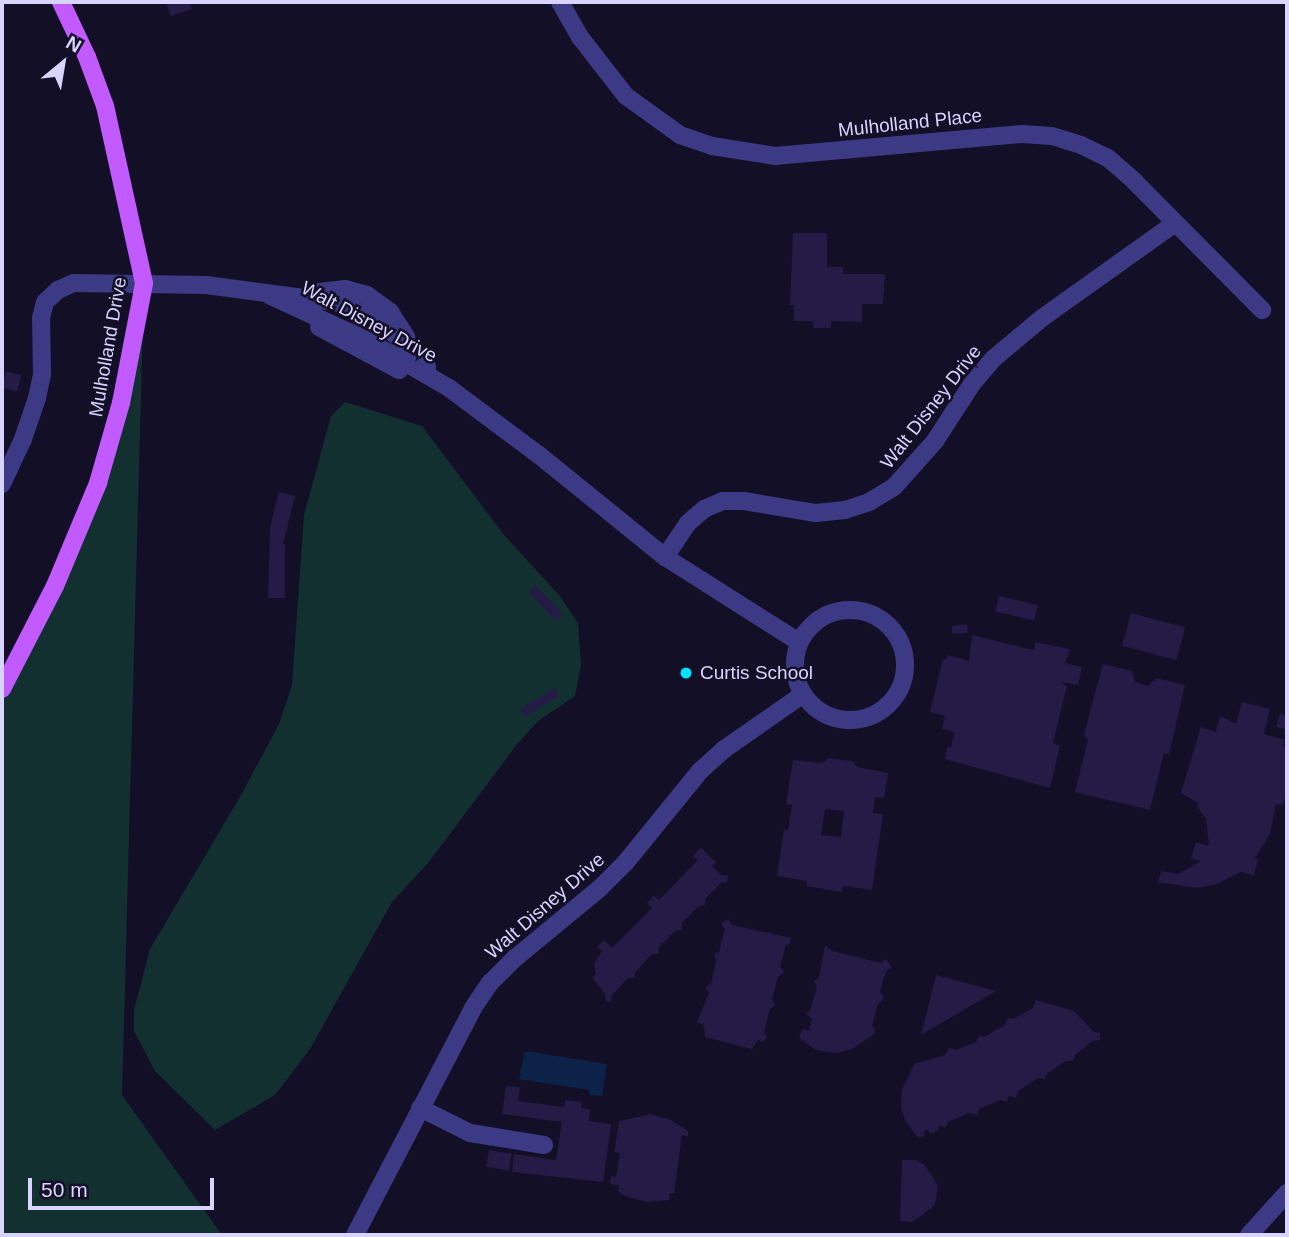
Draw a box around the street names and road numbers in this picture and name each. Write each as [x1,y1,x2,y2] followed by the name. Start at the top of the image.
[837,104,983,142] street label: Mulholland Place
[84,275,132,419] street label: Mulholland Drive
[297,277,441,367] street label: Walt Disney Drive
[876,341,986,473] street label: Walt Disney Drive
[481,848,609,964] street label: Walt Disney Drive

